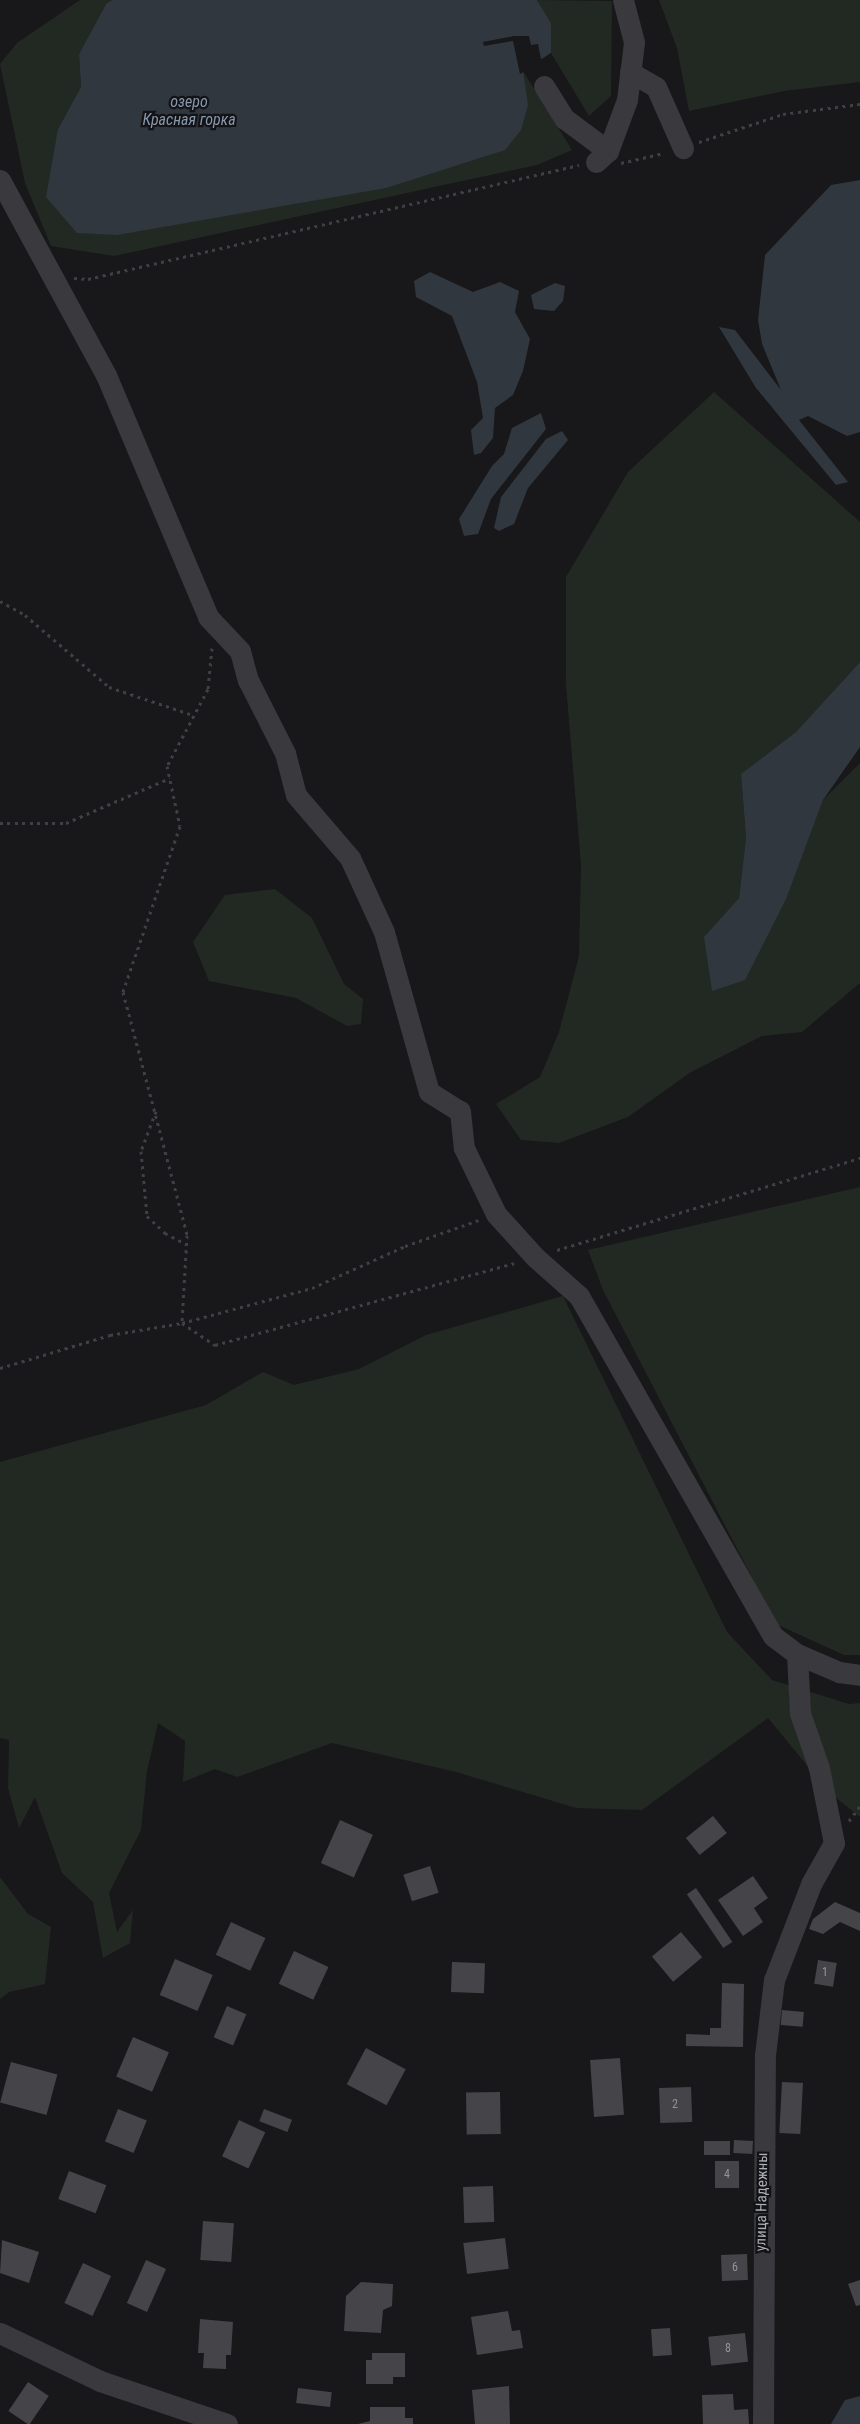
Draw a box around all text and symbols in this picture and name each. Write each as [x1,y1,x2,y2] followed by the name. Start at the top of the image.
[142,92,236,130] water label: озеро Красная горка
[822,1966,828,1980] house number: 1
[672,2098,678,2112] house number: 2
[752,2152,772,2252] street label: улица Надежны
[724,2168,730,2182] house number: 4
[732,2261,738,2275] house number: 6
[725,2342,731,2356] house number: 8

